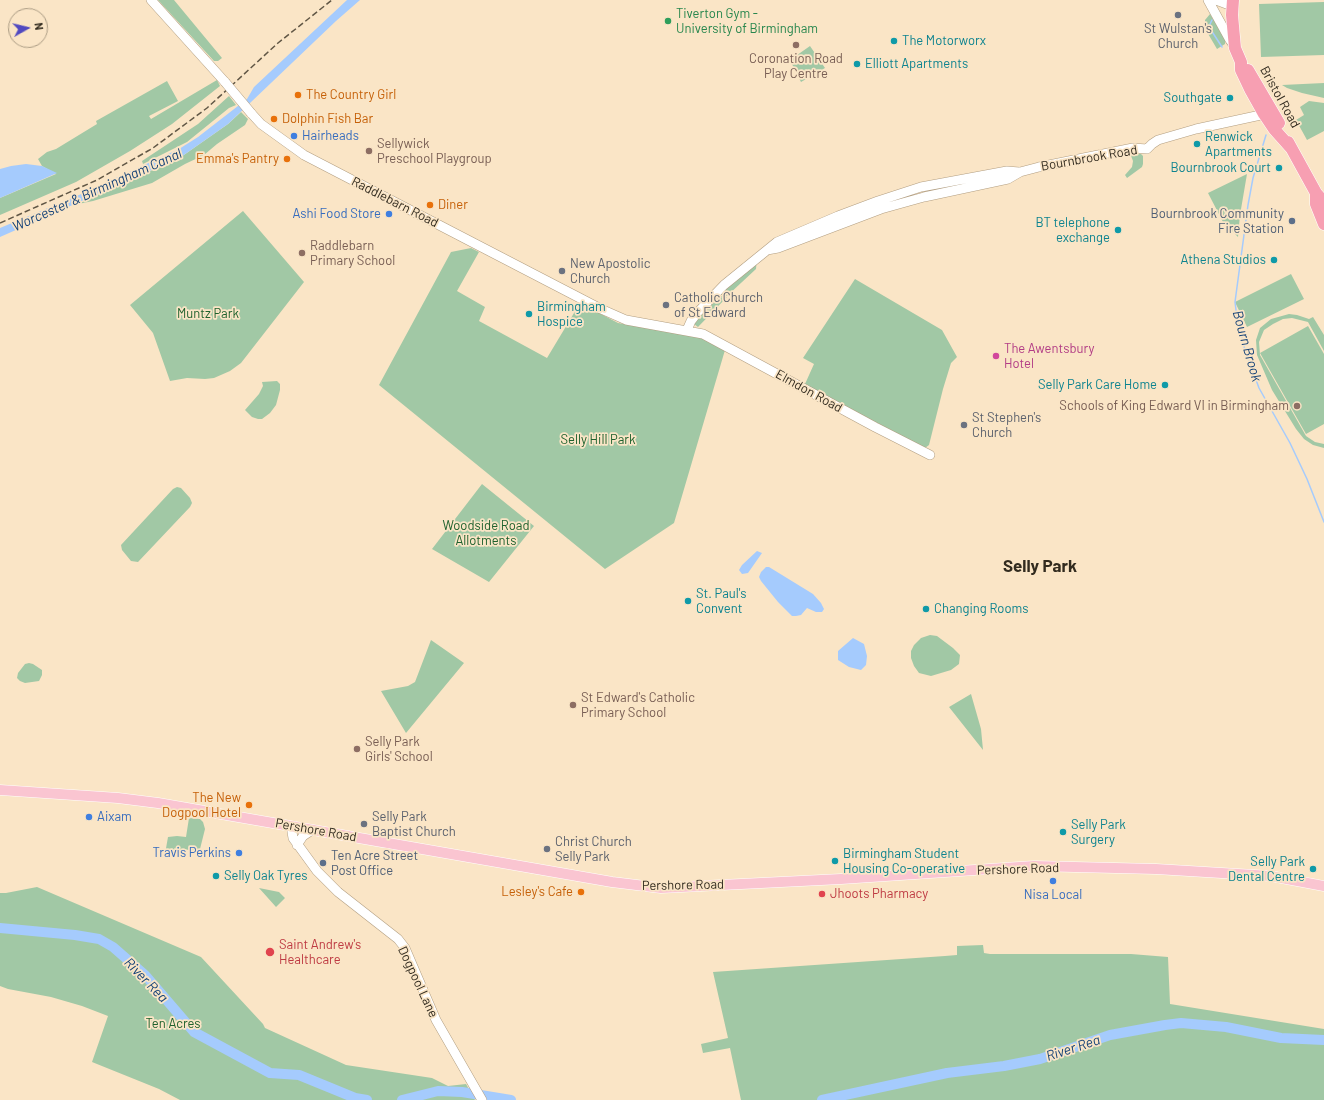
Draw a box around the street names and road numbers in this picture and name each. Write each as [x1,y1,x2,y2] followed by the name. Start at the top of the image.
[1257,63,1303,131] street label: Bristol Road
[1040,142,1138,174] street label: Bournbrook Road
[349,173,441,231] street label: Raddlebarn Road
[773,366,845,416] street label: Elmdon Road
[274,815,358,845] street label: Pershore Road
[977,860,1059,878] street label: Pershore Road
[642,876,724,894] street label: Pershore Road
[395,944,441,1020] street label: Dogpool Lane

